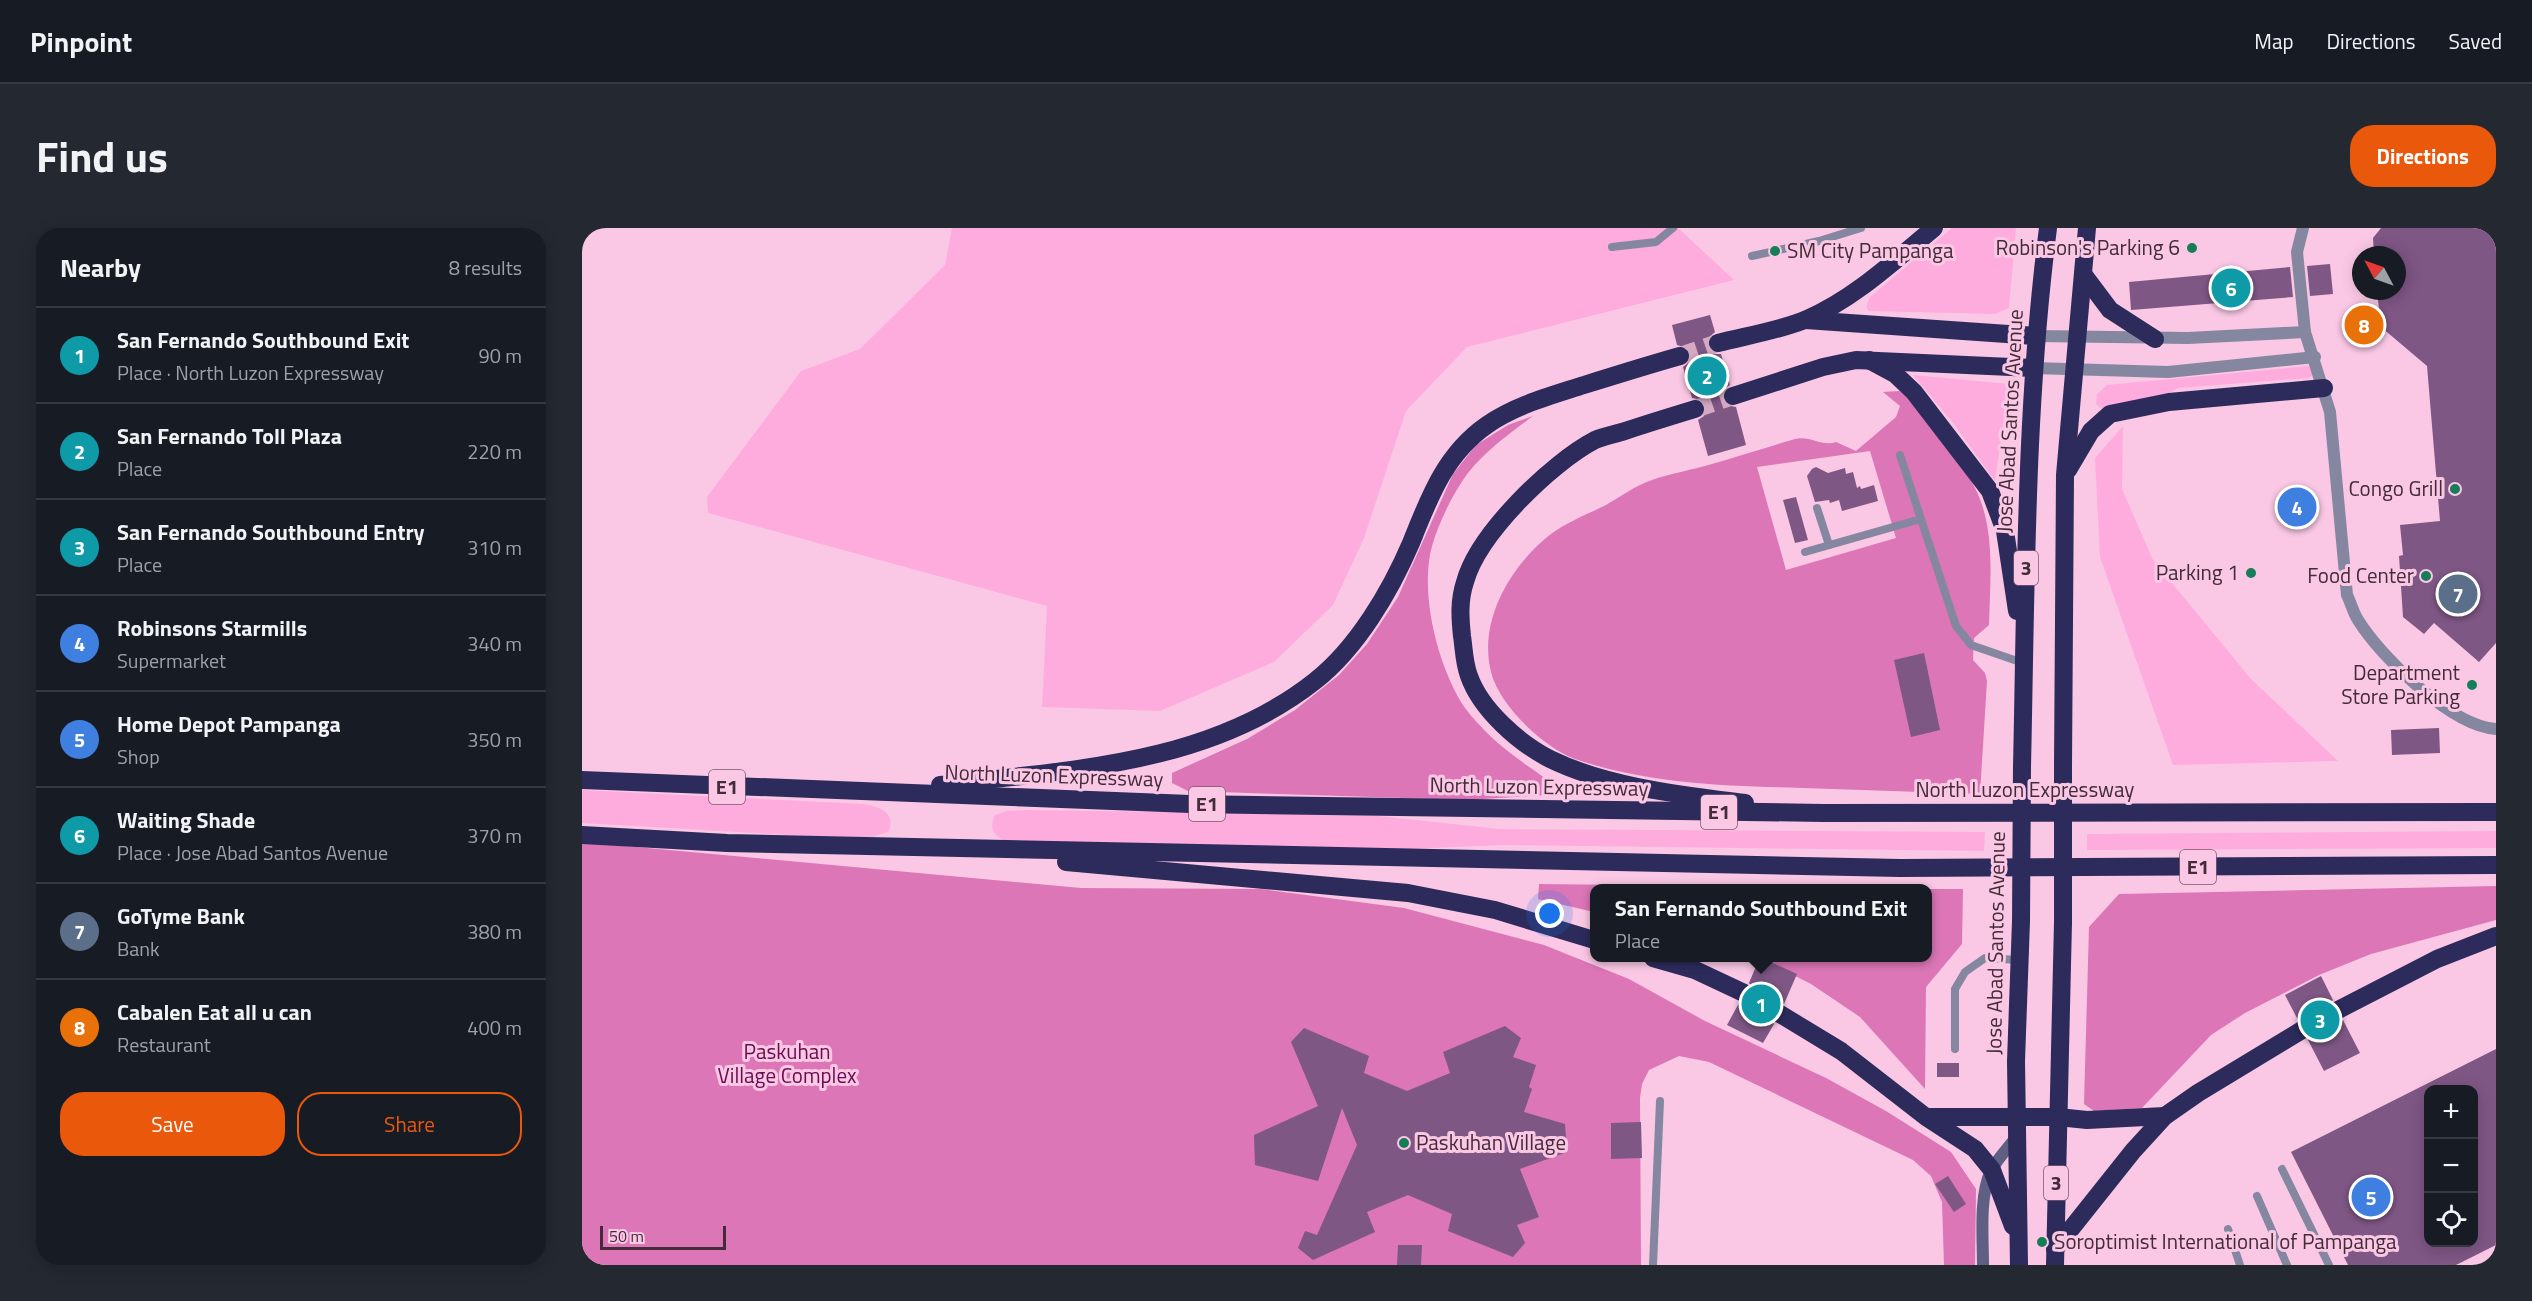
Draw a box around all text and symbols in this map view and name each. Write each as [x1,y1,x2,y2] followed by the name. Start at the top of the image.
[30,20,132,63] text: Pinpoint
[2254,25,2294,57] text: Map
[2327,25,2416,57] text: Directions
[2449,25,2502,57] text: Saved
[36,124,168,188] text: Find us
[2350,125,2496,187] button: Directions
[1995,231,2180,263] place label: Robinson's Parking 6
[1787,234,1954,266] place label: SM City Pampanga
[2185,241,2199,255] marker: Robinson's Parking 6
[1768,244,1782,258] marker: SM City Pampanga
[2352,246,2406,300] north arrow
[60,248,141,287] text: Nearby
[449,252,522,283] text: 8 results
[2212,266,2250,310] pin: 6
[2344,302,2384,348] pin: 8
[1987,309,2031,533] street label: Jose Abad Santos Avenue
[117,323,409,357] text: San Fernando Southbound Exit
[74,340,85,371] text: 1
[478,340,522,371] text: 90 m
[1688,354,1726,398] pin: 2
[117,357,384,388] text: Place · North Luzon Expressway
[117,419,342,453] text: San Fernando Toll Plaza
[74,436,85,467] text: 2
[467,436,522,467] text: 220 m
[117,453,162,484] text: Place
[2348,472,2443,504] place label: Congo Grill
[2448,482,2462,496] marker: Congo Grill
[2278,484,2316,530] pin: 4
[117,515,425,549] text: San Fernando Southbound Entry
[74,532,85,563] text: 3
[467,532,522,563] text: 310 m
[117,549,162,580] text: Place
[2014,551,2038,585] road number: 3
[2156,556,2239,588] place label: Parking 1
[2307,559,2414,591] place label: Food Center
[2244,566,2258,580] marker: Parking 1
[2419,569,2433,583] marker: Food Center
[2438,572,2478,616] pin: 7
[117,611,307,645] text: Robinsons Starmills
[74,628,85,659] text: 4
[467,628,522,659] text: 340 m
[117,645,226,676] text: Supermarket
[2341,656,2461,712] place label: Department Store Parking
[2465,678,2479,692] marker: Department Store Parking
[117,707,341,741] text: Home Depot Pampanga
[74,724,85,755] text: 5
[467,724,522,755] text: 350 m
[117,741,160,772] text: Shop
[944,755,1164,795] street label: North Luzon Expressway
[1429,768,1649,804] street label: North Luzon Expressway
[709,770,745,804] road number: E1
[1915,773,2135,805] street label: North Luzon Expressway
[1189,787,1225,821] road number: E1
[1701,795,1737,829] road number: E1
[117,803,255,837] text: Waiting Shade
[74,820,85,851] text: 6
[467,820,522,851] text: 370 m
[1977,831,2013,1055] street label: Jose Abad Santos Avenue
[117,837,388,868] text: Place · Jose Abad Santos Avenue
[2180,850,2216,884] road number: E1
[1590,884,1932,962] popup
[1615,891,1907,925] text: San Fernando Southbound Exit
[117,899,245,933] text: GoTyme Bank
[1535,899,1564,928] your location
[74,916,85,947] text: 7
[467,916,522,947] text: 380 m
[1615,925,1660,956] text: Place
[117,933,160,964] text: Bank
[1742,982,1780,1026] pin: 1
[117,995,312,1029] text: Cabalen Eat all u can
[2300,998,2340,1042] pin: 3
[74,1012,85,1043] text: 8
[467,1012,522,1043] text: 400 m
[117,1029,211,1060] text: Restaurant
[718,1035,857,1091] park label: Paskuhan Village Complex
[2424,1085,2478,1247] map controls
[2424,1085,2478,1139] button: +
[60,1092,285,1156] button: Save
[297,1092,522,1156] button: Share
[1416,1126,1566,1158] place label: Paskuhan Village
[1397,1136,1411,1150] marker: Paskuhan Village
[2424,1139,2478,1193] button: −
[2044,1166,2068,1200] road number: 3
[2352,1174,2390,1220] pin: 5
[2424,1193,2478,1247] button: locate
[600,1223,726,1250] scale bar
[609,1224,644,1248] text: 50 m
[2054,1225,2397,1257] place label: Soroptimist International of Pampanga
[2035,1235,2049,1249] marker: Soroptimist International of Pampanga

